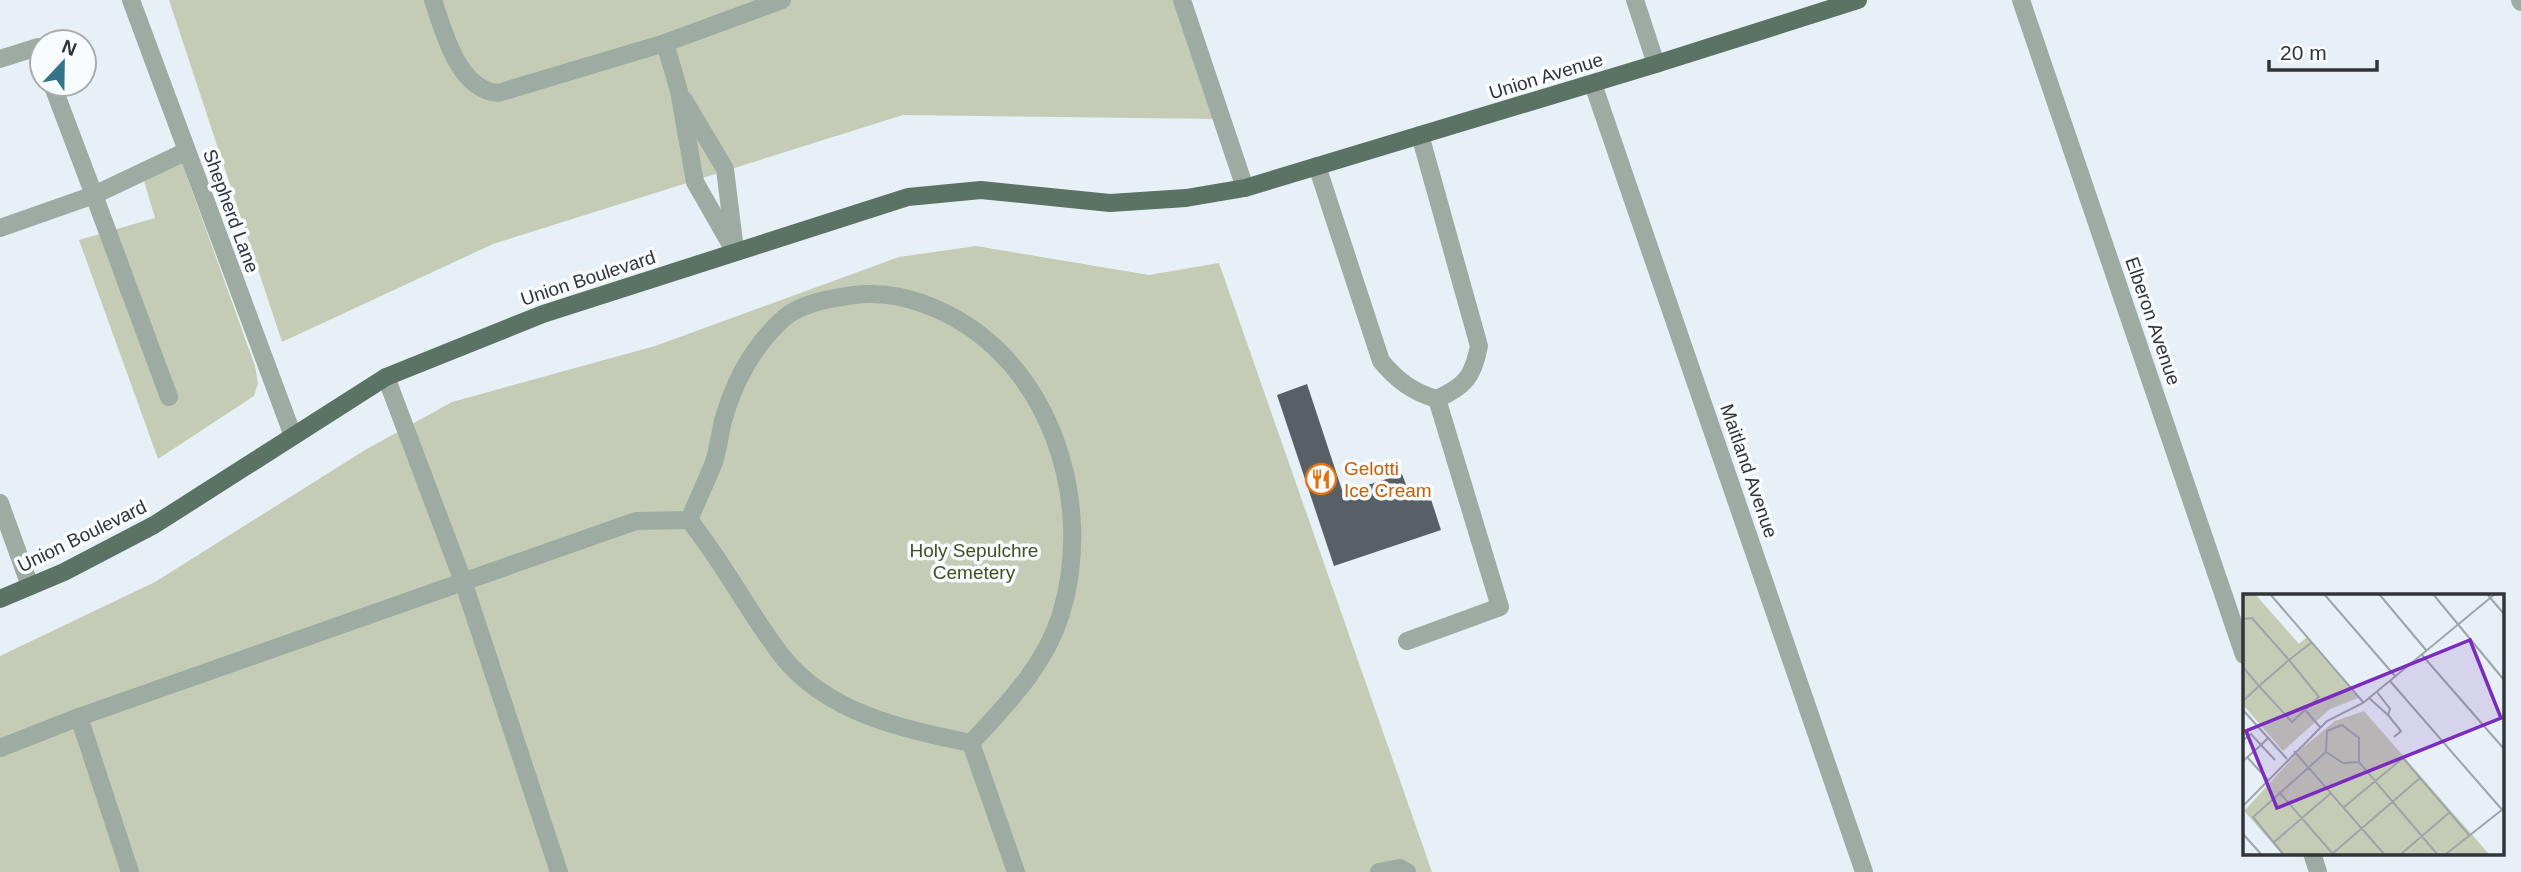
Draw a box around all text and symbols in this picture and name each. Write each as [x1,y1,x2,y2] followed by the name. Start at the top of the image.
[28,28,98,98] north arrow
[2269,28,2378,72] scale bar
[59,35,79,60] text: N
[2280,41,2327,64] text: 20 m
[1487,49,1605,103] street label: Union Avenue
[199,146,263,276] street label: Shepherd Lane
[518,246,658,310] street label: Union Boulevard
[2121,254,2185,388] street label: Elberon Avenue
[1716,401,1782,541] street label: Maitland Avenue
[1344,458,1432,501] place label: Gelotti Ice Cream
[1304,462,1338,496] restaurant icon: Gelotti Ice Cream
[14,496,150,576] street label: Union Boulevard
[910,540,1038,583] park label: Holy Sepulchre Cemetery
[2243,594,2504,854] inset map

